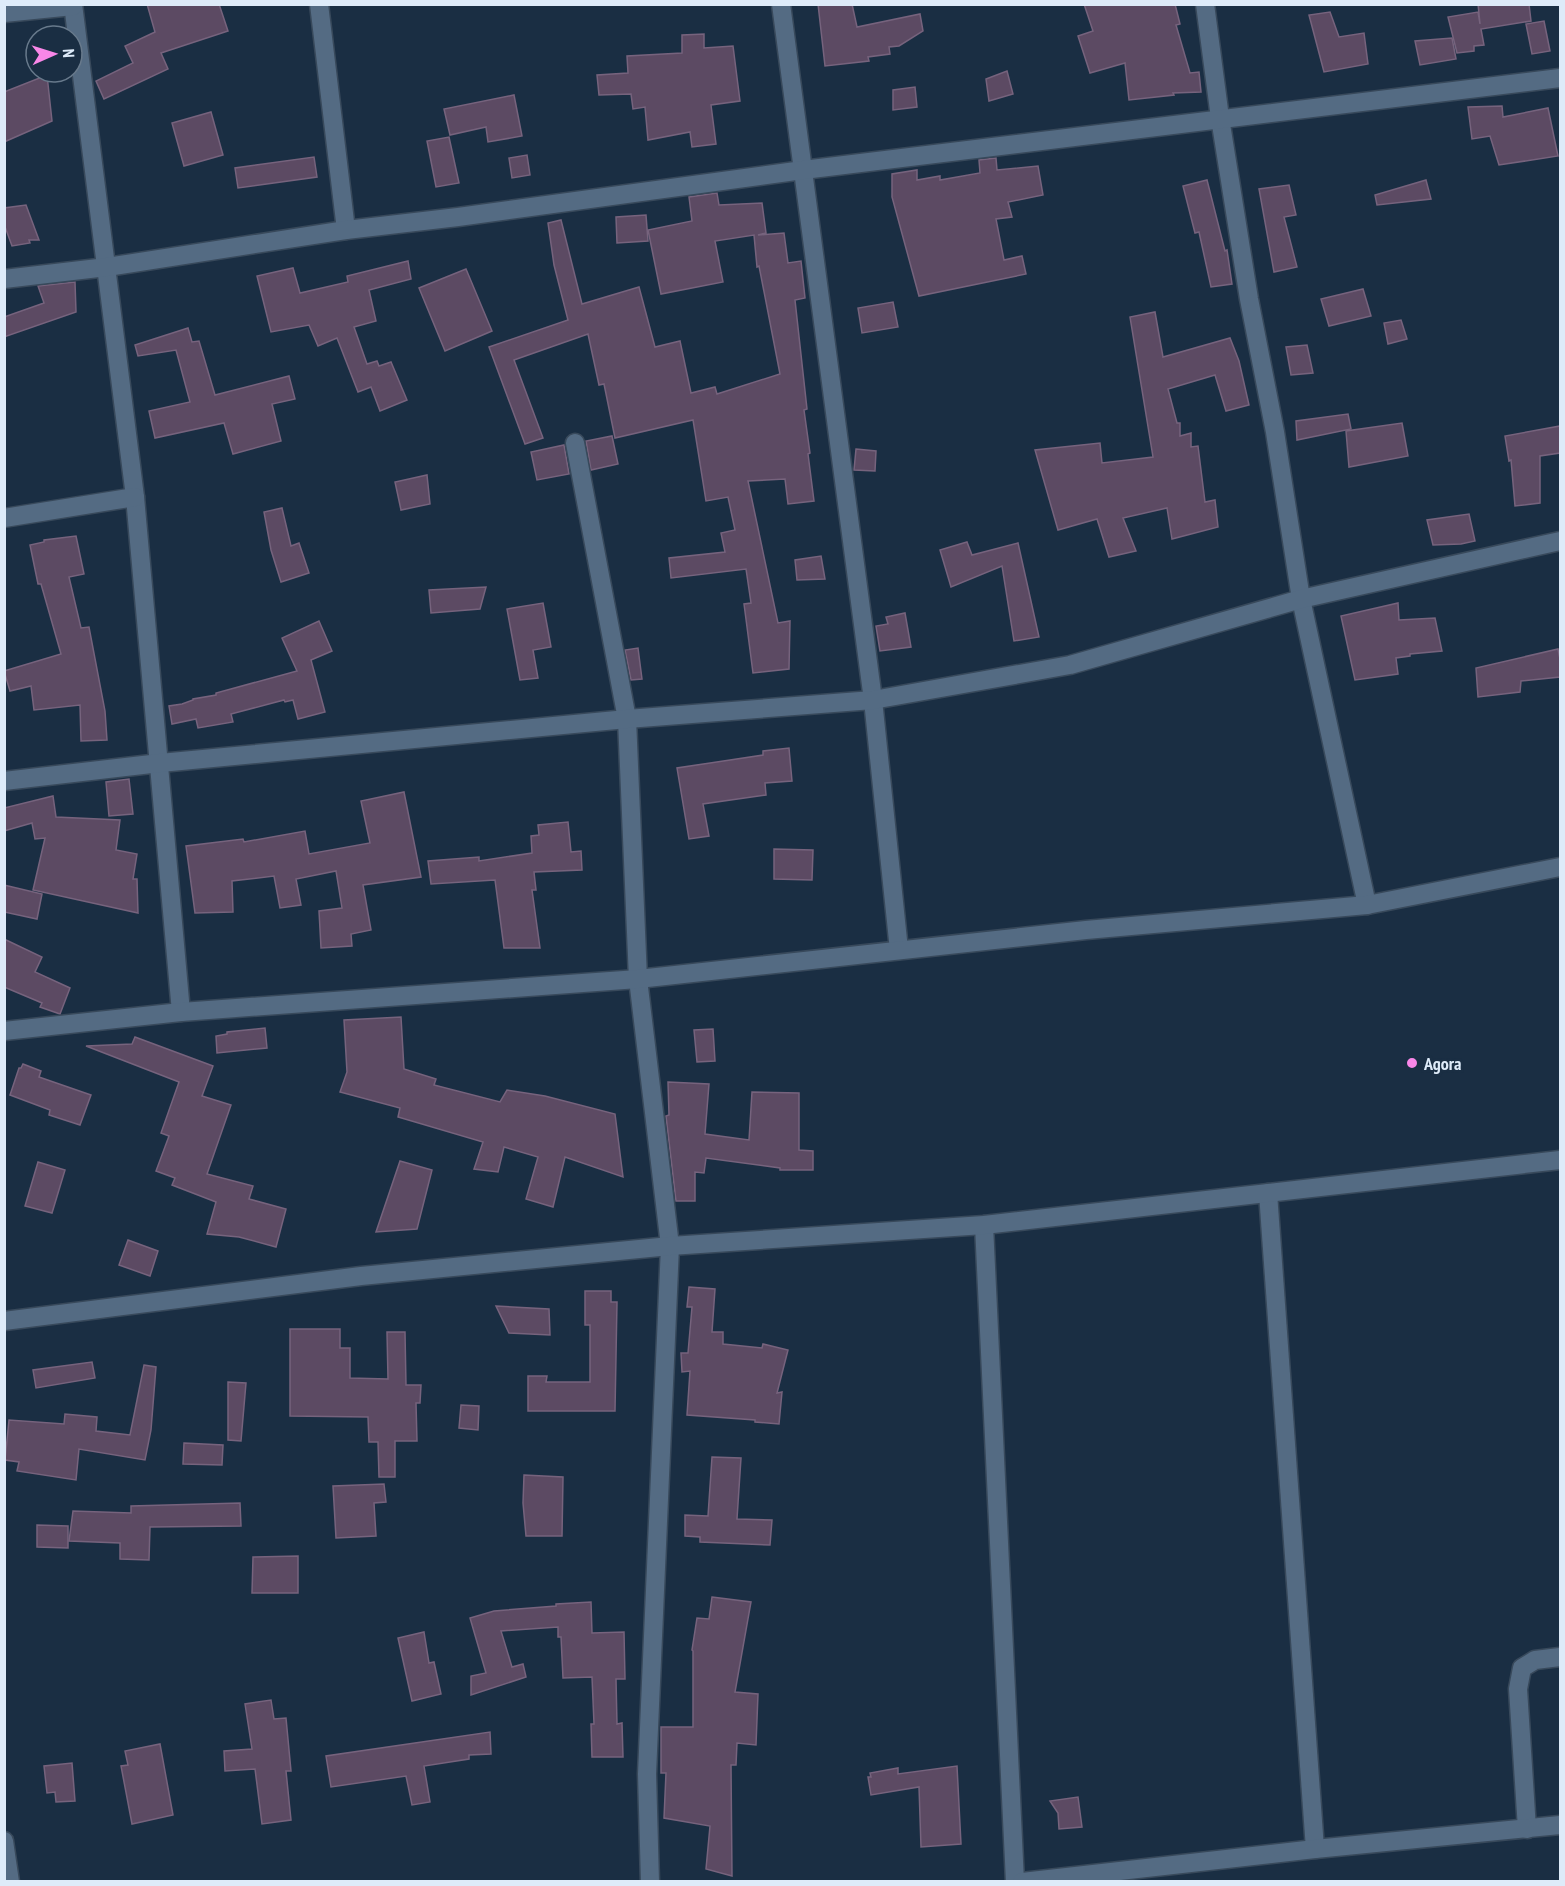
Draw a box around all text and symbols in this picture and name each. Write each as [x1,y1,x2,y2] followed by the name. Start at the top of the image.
[24,24,84,84] north arrow
[59,48,79,58] text: N
[1423,1052,1461,1075] place label: Agora
[1405,1056,1419,1070] marker: Agora

